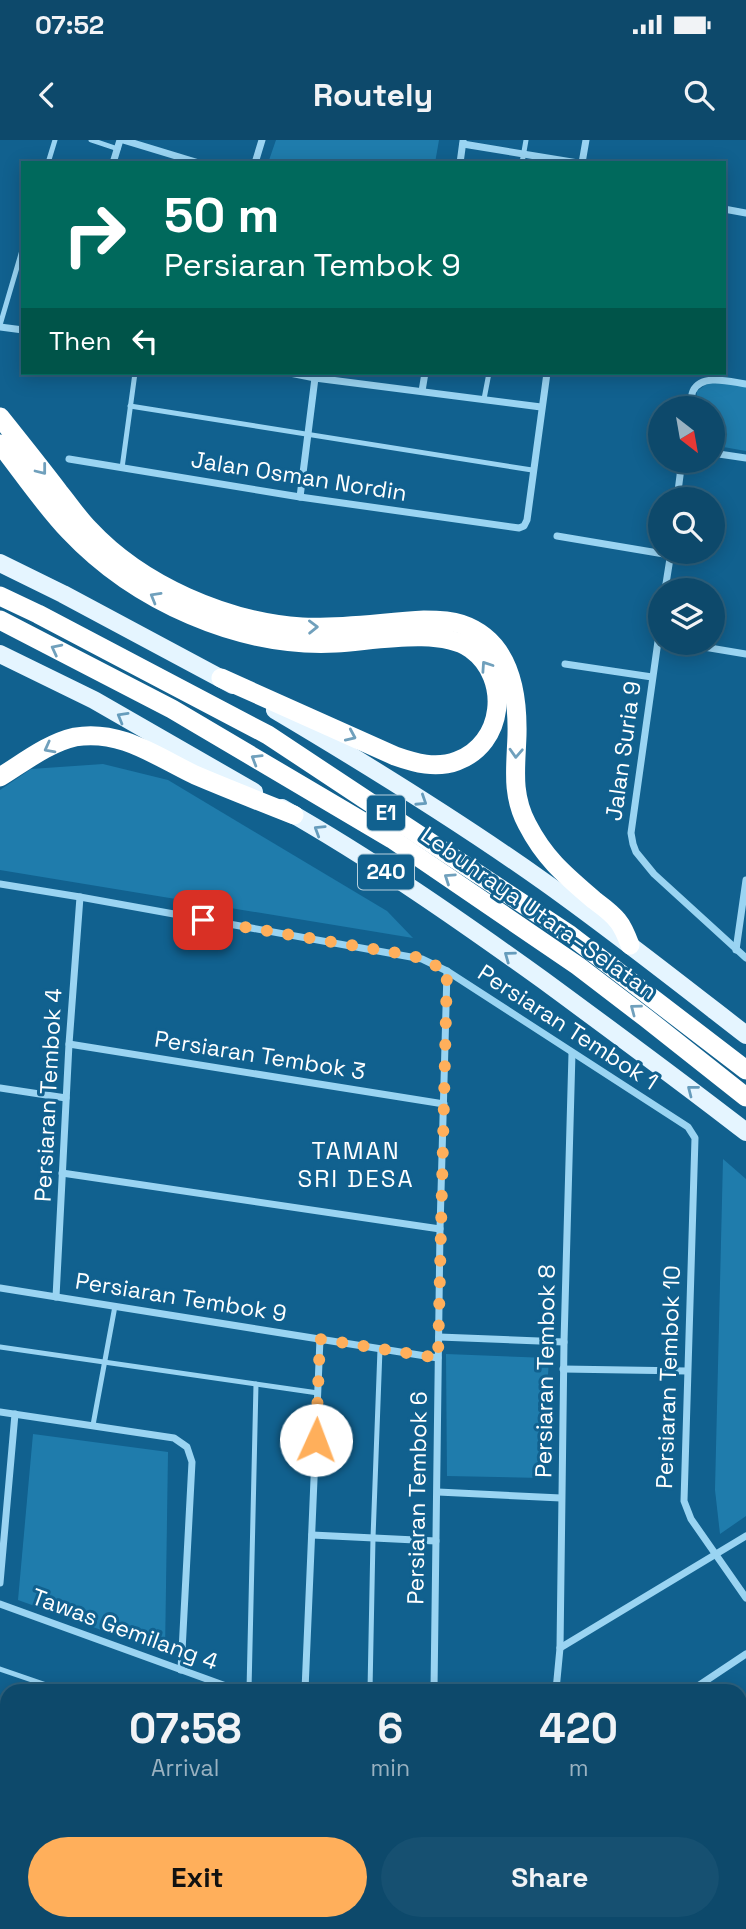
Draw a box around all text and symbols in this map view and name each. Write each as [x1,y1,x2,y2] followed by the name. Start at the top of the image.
[35,8,104,42] text: 07:52
[313,75,433,115] text: Routely
[28,76,66,114] icon: back
[680,76,718,114] icon: search
[164,184,279,246] text: 50 m
[49,189,140,280] icon: right
[164,245,461,285] text: Persiaran Tembok 9
[126,322,164,360] icon: left
[49,324,112,358] text: Then
[648,396,724,472] north arrow
[648,396,725,655] map controls
[189,444,409,508] street label: Jalan Osman Nordin
[34,463,47,475] one-way arrow
[648,487,725,564] button: search
[648,578,725,655] button: layers
[149,593,162,606] one-way arrow
[308,619,319,634] one-way arrow
[51,644,63,657] one-way arrow
[481,661,494,674] one-way arrow
[598,679,648,823] street label: Jalan Suria 9
[117,712,130,725] one-way arrow
[343,728,356,742] one-way arrow
[43,740,56,753] one-way arrow
[508,748,523,759] one-way arrow
[250,754,263,767] one-way arrow
[414,793,427,805] one-way arrow
[367,796,405,830] road number: E1
[415,820,663,1006] street label: Lebuhraya Utara–Selatan
[314,826,327,839] one-way arrow
[358,854,414,890] road number: 240
[444,874,457,886] one-way arrow
[173,890,233,950] pin
[184,901,222,939] icon: arrive
[504,951,517,964] one-way arrow
[472,958,664,1096] street label: Persiaran Tembok 1
[27,988,69,1202] street label: Persiaran Tembok 4
[630,1005,643,1017] one-way arrow
[152,1024,368,1086] street label: Persiaran Tembok 3
[688,1086,700,1099] one-way arrow
[297,1135,415,1194] district label: TAMAN SRI DESA
[528,1264,562,1478] street label: Persiaran Tembok 8
[73,1265,289,1329] street label: Persiaran Tembok 9
[649,1265,687,1489] street label: Persiaran Tembok 10
[400,1391,434,1605] street label: Persiaran Tembok 6
[279,1403,353,1477] position arrow
[28,1581,222,1677] street label: Tawas Gemilang 4
[129,1702,242,1755] text: 07:58
[377,1702,403,1755] text: 6
[539,1702,618,1755] text: 420
[151,1753,219,1783] text: Arrival
[371,1753,410,1783] text: min
[569,1753,588,1783] text: m
[28,1837,367,1917] button: Exit
[381,1837,719,1917] button: Share

